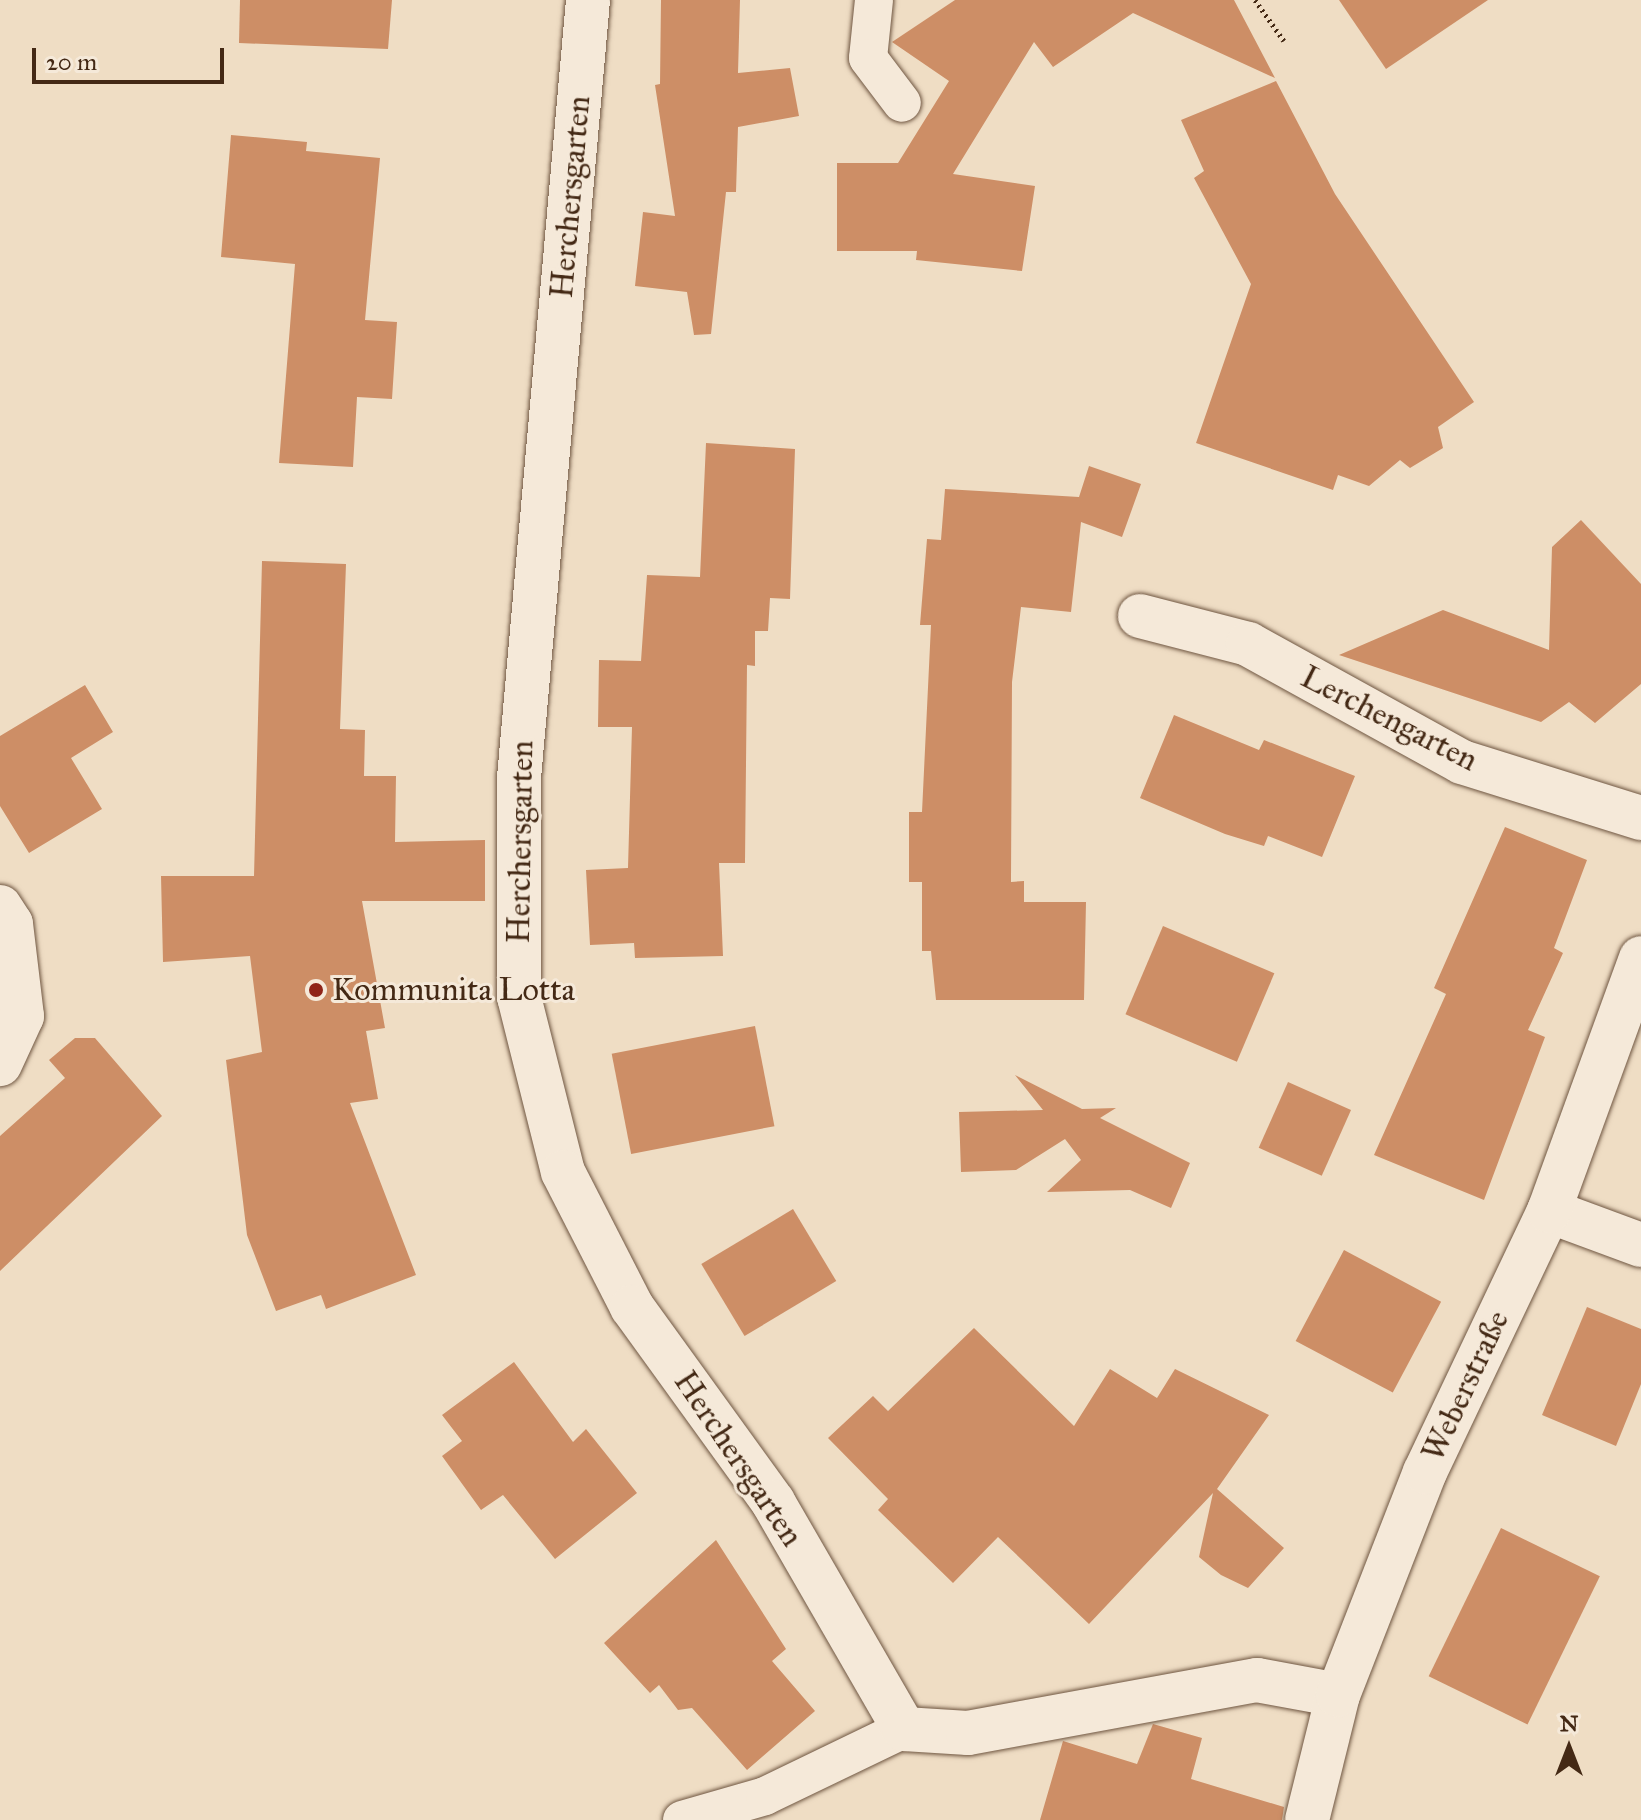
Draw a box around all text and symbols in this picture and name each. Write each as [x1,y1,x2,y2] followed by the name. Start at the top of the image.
[36,32,228,82] scale bar
[46,47,97,77] text: 20 m
[543,94,599,300] street label: Herchersgarten
[1294,658,1484,780] street label: Lerchengarten
[500,740,542,944] street label: Herchersgarten
[332,971,575,1009] place label: Kommunita Lotta
[307,981,325,999] marker: Kommunita Lotta
[1414,1305,1518,1467] street label: Weberstraße
[665,1364,811,1554] street label: Herchersgarten
[1529,1708,1609,1788] north arrow
[1560,1710,1578,1737] text: N

